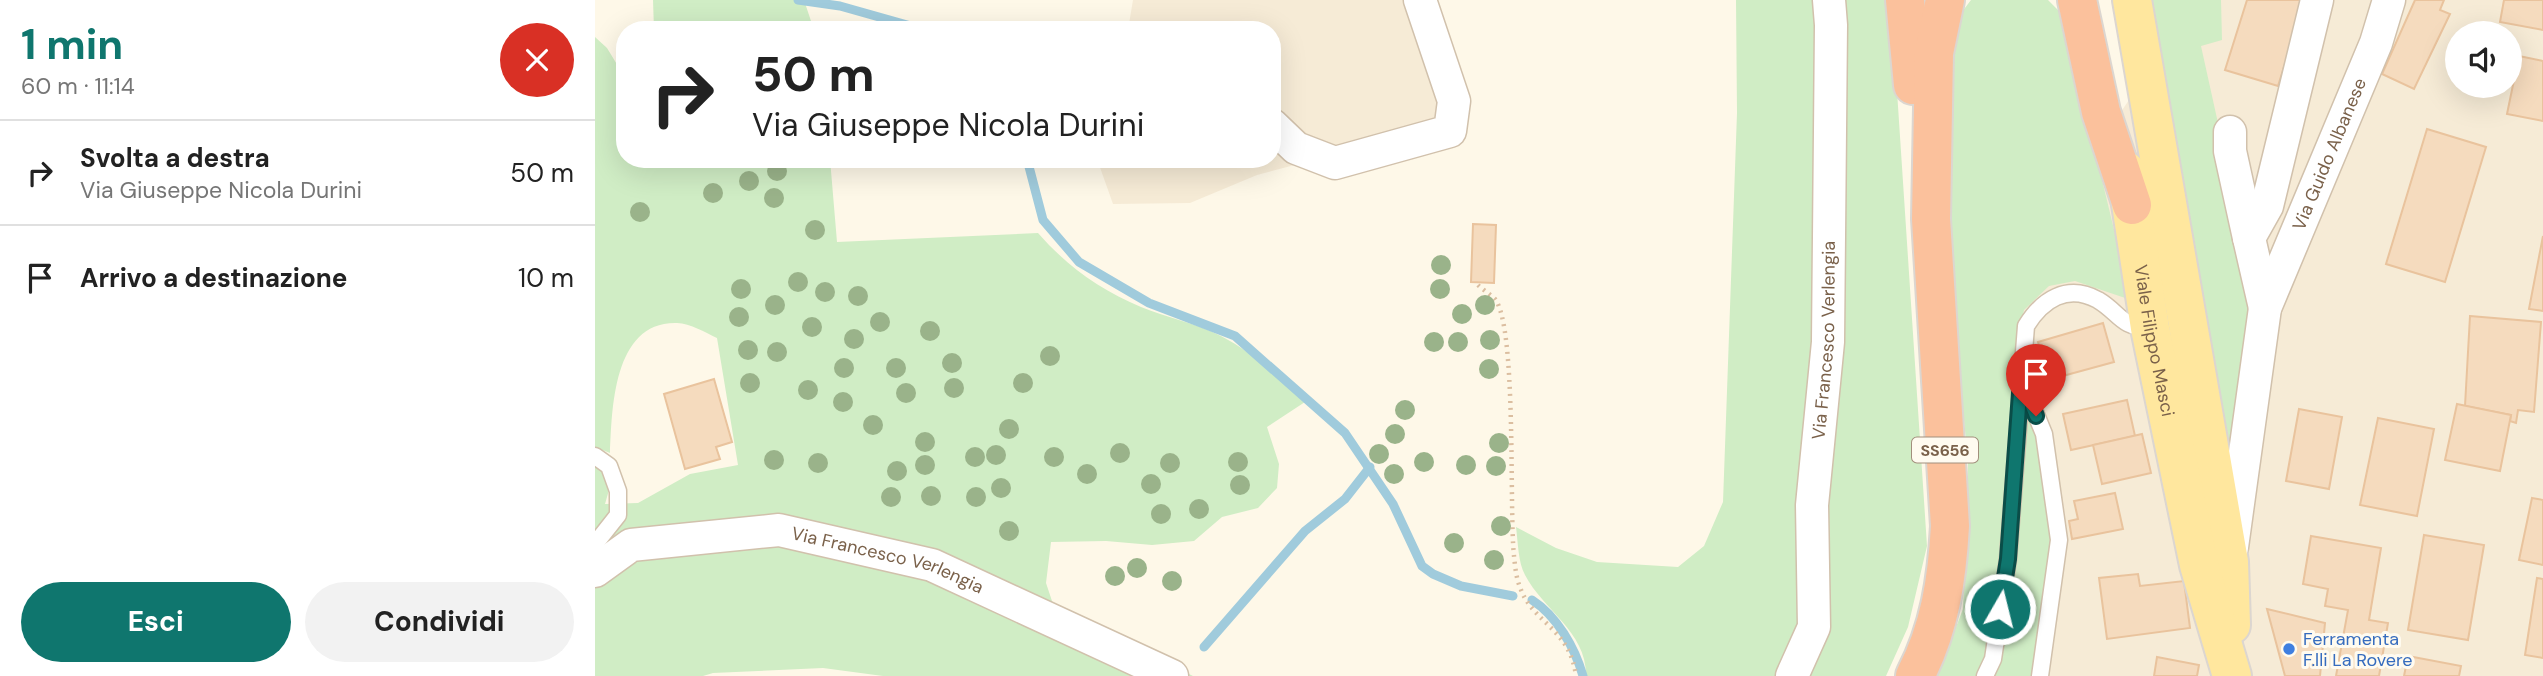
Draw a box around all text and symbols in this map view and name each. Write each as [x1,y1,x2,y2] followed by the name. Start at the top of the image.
[21,17,123,72] text: 1 min
[2445,21,2522,98] map controls
[2445,21,2522,98] button: sound
[500,23,574,97] button: close
[752,42,875,106] text: 50 m
[637,49,728,140] icon: right
[21,71,135,101] text: 60 m · 11:14
[2287,74,2372,234] street label: Via Guido Albanese
[752,104,1144,146] text: Via Giuseppe Nicola Durini
[80,141,270,175] text: Svolta a destra
[21,154,59,192] icon: right
[510,156,574,190] text: 50 m
[80,175,362,205] text: Via Giuseppe Nicola Durini
[1806,241,1841,441] street label: Via Francesco Verlengia
[21,259,59,297] icon: arrive
[80,261,347,295] text: Arrivo a destinazione
[518,261,574,295] text: 10 m
[2128,263,2180,419] street label: Viale Filippo Masci
[2006,344,2066,416] pin
[2017,355,2055,393] icon: arrive
[1912,438,1978,463] road number: SS656
[789,521,987,599] street label: Via Francesco Verlengia
[1963,572,2037,646] position arrow
[21,582,291,662] button: Esci
[305,582,574,662] button: Condividi
[2303,627,2413,672] place label: Ferramenta F.lli La Rovere
[2281,641,2297,657] marker: Ferramenta F.lli La Rovere

